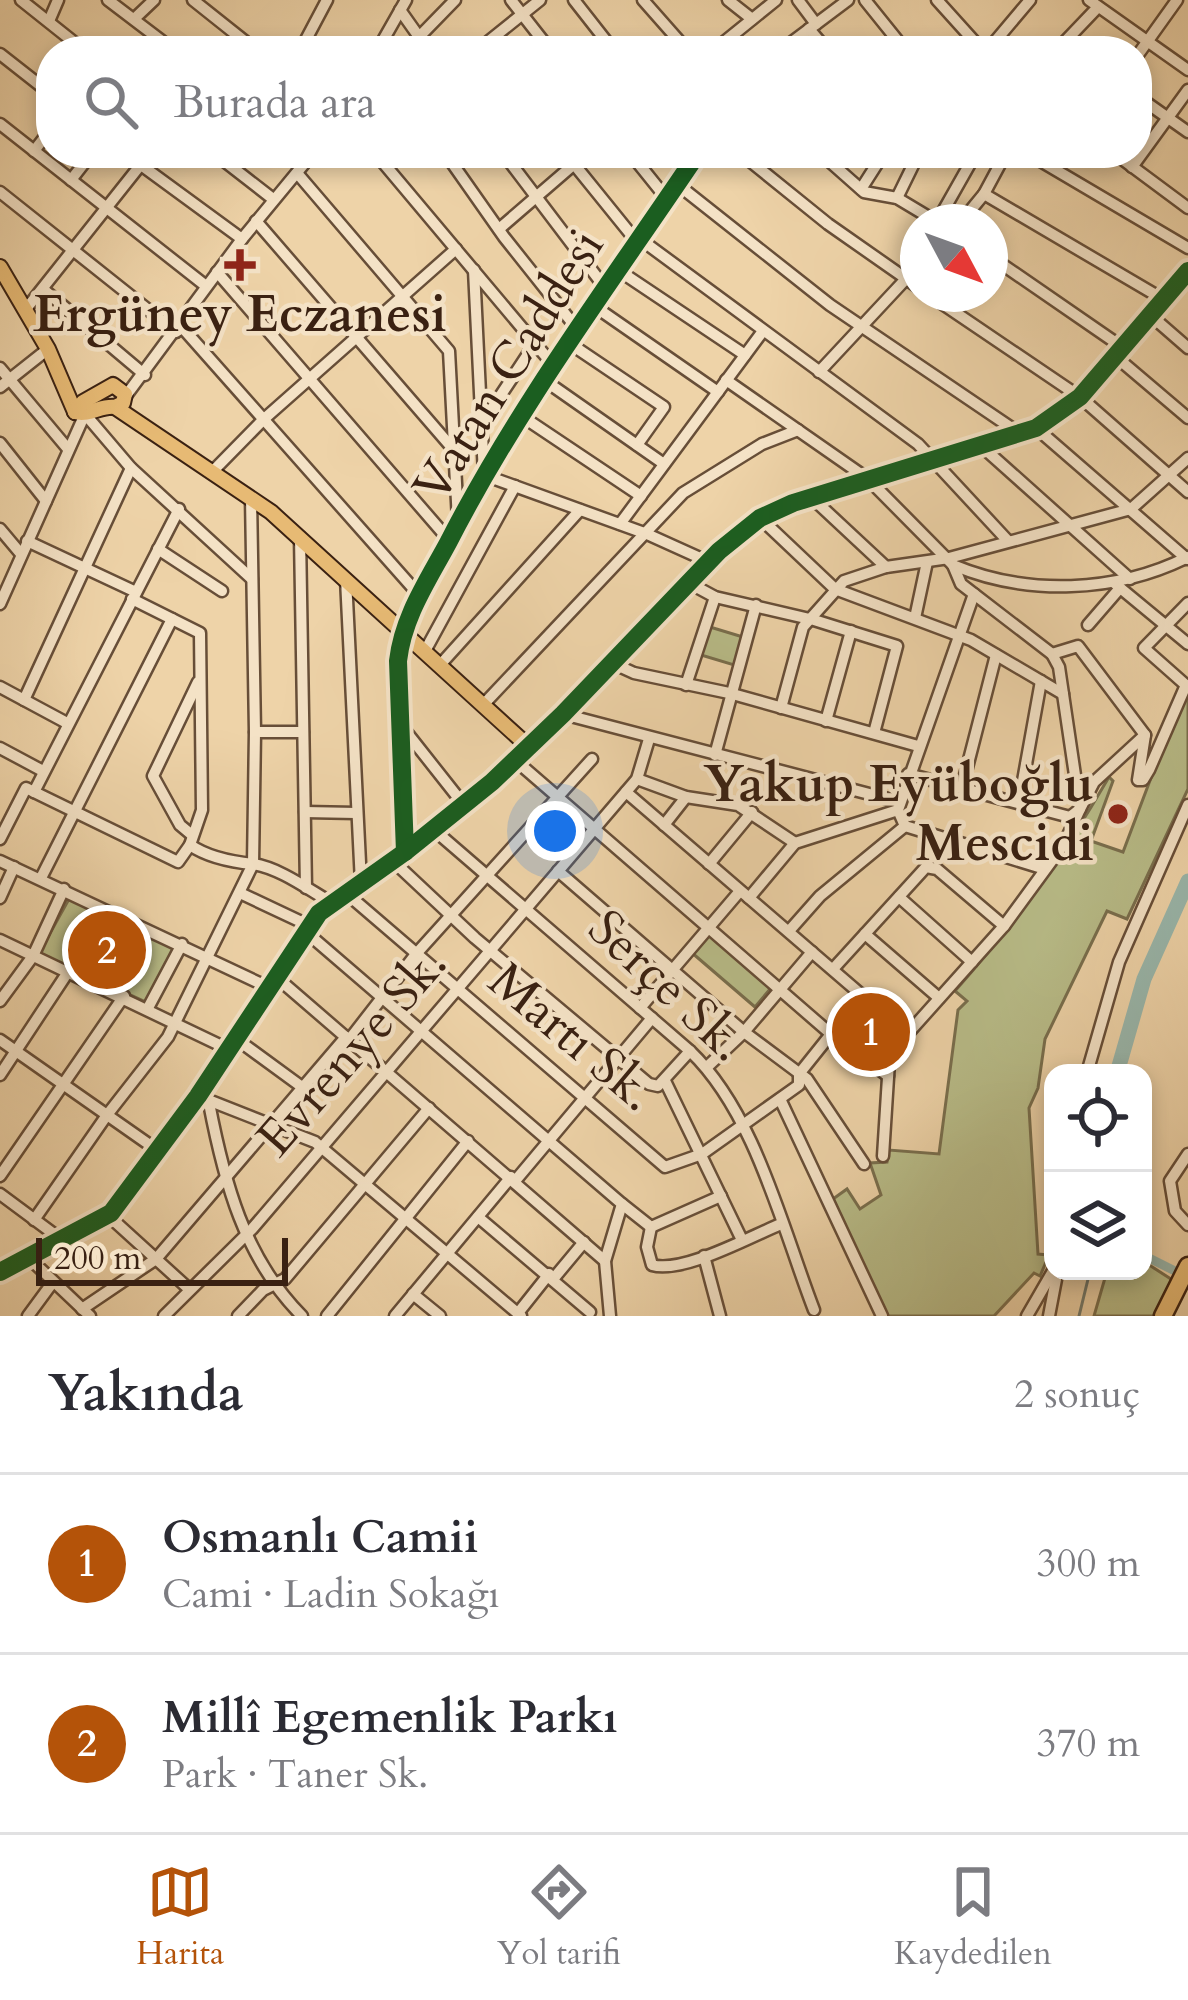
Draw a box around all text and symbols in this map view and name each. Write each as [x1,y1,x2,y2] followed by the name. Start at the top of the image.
[36,36,1152,168] search box
[78,69,144,135] icon: search
[174,72,376,133] text: Burada ara
[900,204,1008,312] north arrow
[397,216,621,516] street label: Vatan Caddesi
[227,252,253,278] marker: Ergüney Eczanesi
[33,280,447,350] place label: Ergüney Eczanesi
[704,750,1094,879] place label: Yakup Eyüboğlu Mescidi
[525,801,585,861] your location
[1105,801,1131,827] marker: Yakup Eyüboğlu Mescidi
[572,895,762,1077] street label: Serçe Sk.
[68,905,146,995] pin: 2
[241,931,463,1171] street label: Evrenye Sk.
[473,946,671,1128] street label: Martı Sk.
[832,987,910,1077] pin: 1
[1044,1064,1152,1280] map controls
[1044,1064,1152,1172] button: locate
[1044,1172,1152,1280] button: layers
[36,1232,288,1285] scale bar
[54,1236,141,1281] text: 200 m
[48,1359,243,1429] text: Yakında
[1014,1368,1140,1421] text: 2 sonuç
[162,1507,478,1568] text: Osmanlı Camii
[77,1537,97,1590] text: 1
[1037,1537,1140,1590] text: 300 m
[162,1568,499,1621] text: Cami · Ladin Sokağı
[162,1687,618,1748] text: Millî Egemenlik Parkı
[77,1717,97,1770] text: 2
[1037,1717,1140,1770] text: 370 m
[162,1748,428,1801] text: Park · Taner Sk.
[136,1859,224,1976] tab: Harita
[497,1859,621,1976] tab: Yol tarifi
[894,1859,1052,1976] tab: Kaydedilen

